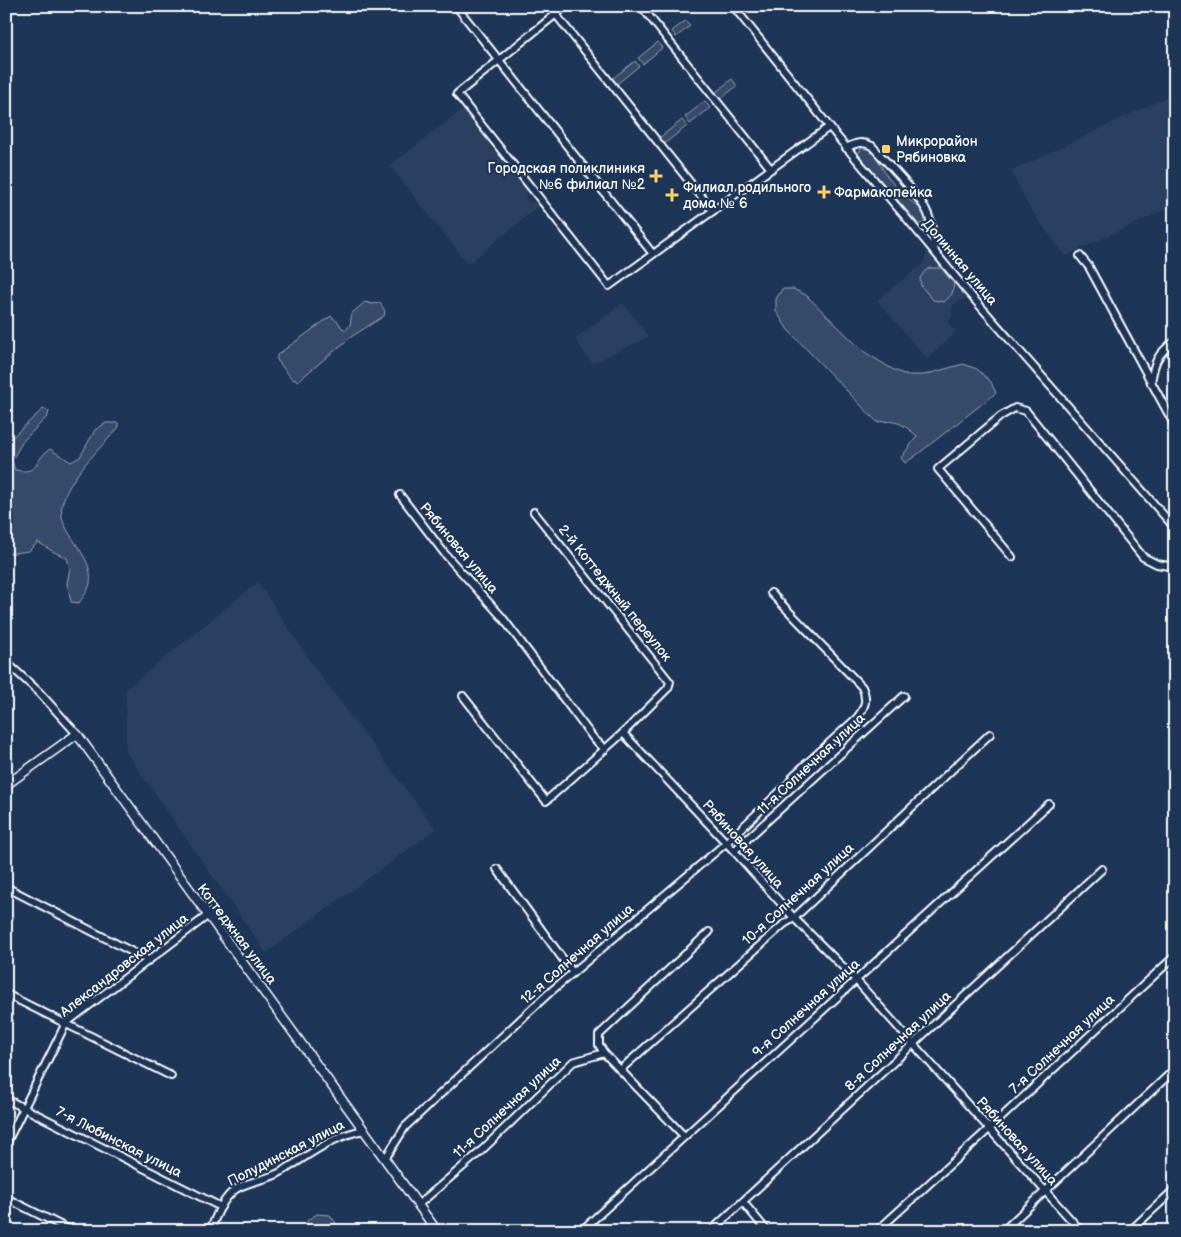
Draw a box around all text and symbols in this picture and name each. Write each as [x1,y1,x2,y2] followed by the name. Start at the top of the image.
[896,133,978,166] place label: Микрорайон Рябиновка
[880,143,892,155] marker: Микрорайон Рябиновка
[488,160,646,193] place label: Городская поликлиникя №6 филиал №2
[649,169,663,183] marker: Городская поликлиникя №6 филиал №2
[683,179,811,212] place label: Филиал родильного дома № 6
[834,184,933,201] place label: Фармакопейка
[818,186,830,198] marker: Фармакопейка
[665,188,679,202] marker: Филиал родильного дома № 6
[919,215,1001,309] street label: Долинная улица
[416,499,502,597] street label: Рябиновая улица
[555,521,676,665] street label: 2-й Коттеджный переулок
[753,709,869,818] street label: 11-я Солнечная улица
[699,796,788,892] street label: Рябиновая улица
[739,839,858,949] street label: 10-я Солнечная улица
[194,880,281,988] street label: Коттеджная улица
[517,900,638,1008] street label: 12-я Солнечная улица
[56,909,192,1021] street label: Александровская улица
[749,955,864,1061] street label: 9-я Солнечная улица
[841,987,955,1095] street label: 8-я Солнечная улица
[1006,990,1119,1097] street label: 7-я Солнечная улица
[449,1052,565,1161] street label: 11-я Солнечная улица
[973,1093,1062,1189] street label: Рябиновая улица
[53,1103,185,1181] street label: 7-я Любинская улица
[225,1116,348,1190] street label: Полудинская улица

